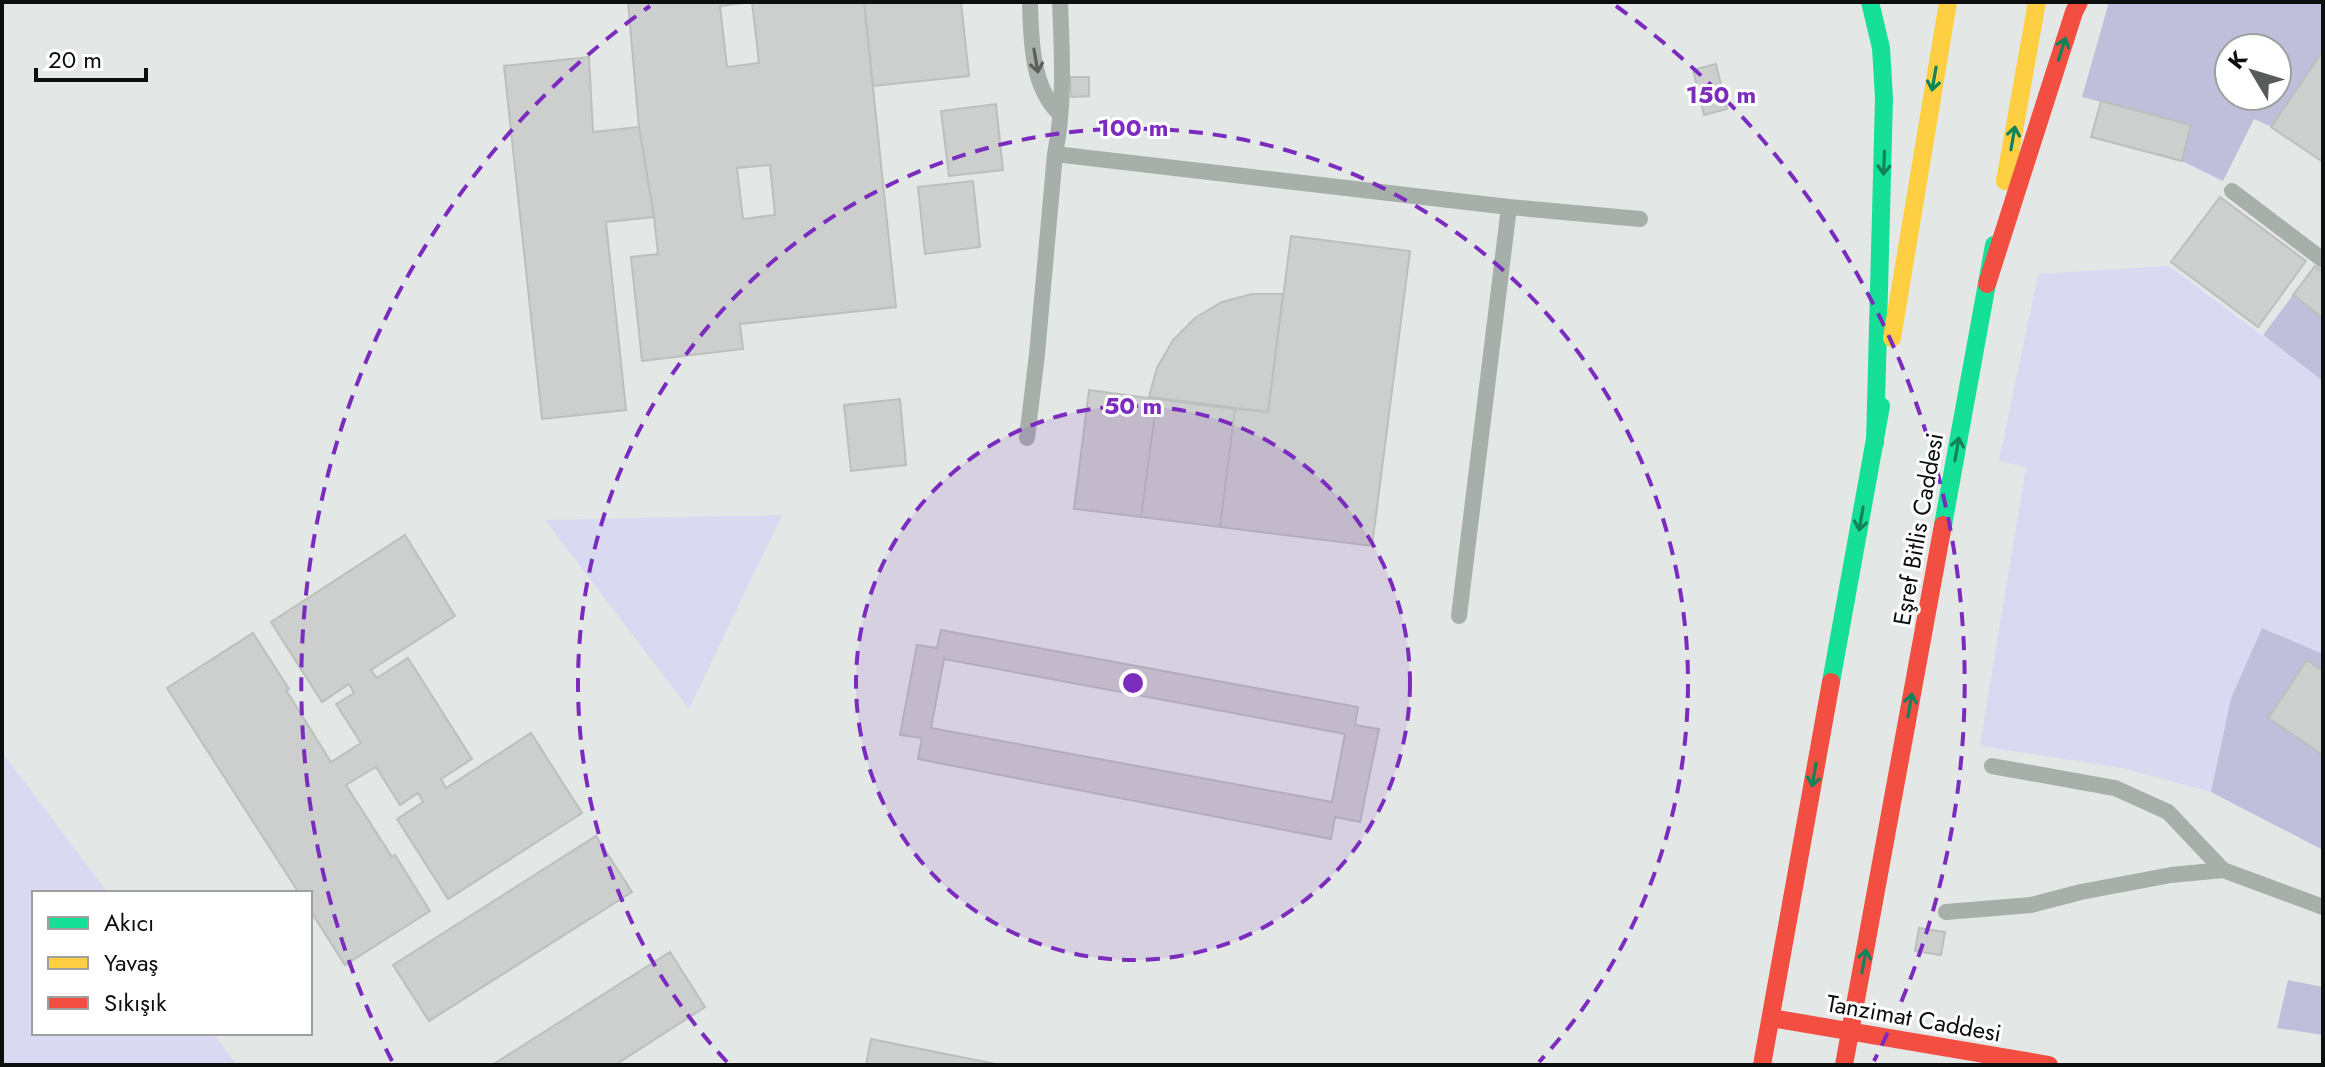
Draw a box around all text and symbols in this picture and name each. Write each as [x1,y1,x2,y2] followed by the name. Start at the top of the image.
[36,32,146,82] scale bar
[2213,32,2293,112] north arrow
[2055,37,2070,63] one-way arrow
[48,42,102,77] text: 20 m
[2220,43,2255,76] text: K
[1030,48,1045,74] one-way arrow
[1926,66,1941,91] one-way arrow
[1686,77,1756,112] text: 150 m
[1098,110,1168,145] text: 100 m
[2006,126,2021,151] one-way arrow
[1876,149,1891,176] one-way arrow
[1104,388,1162,423] text: 50 m
[1884,430,1952,628] street label: Eşref Bitlis Caddesi
[1950,437,1965,462] one-way arrow
[1852,506,1867,532] one-way arrow
[1119,669,1147,697] centre of rings
[1904,693,1919,718] one-way arrow
[1806,762,1821,787] one-way arrow
[32,891,312,1035] legend
[104,905,154,940] text: Akıcı
[104,945,158,980] text: Yavaş
[1857,949,1872,974] one-way arrow
[104,985,167,1020] text: Sıkışık
[1824,985,2004,1051] street label: Tanzimat Caddesi

